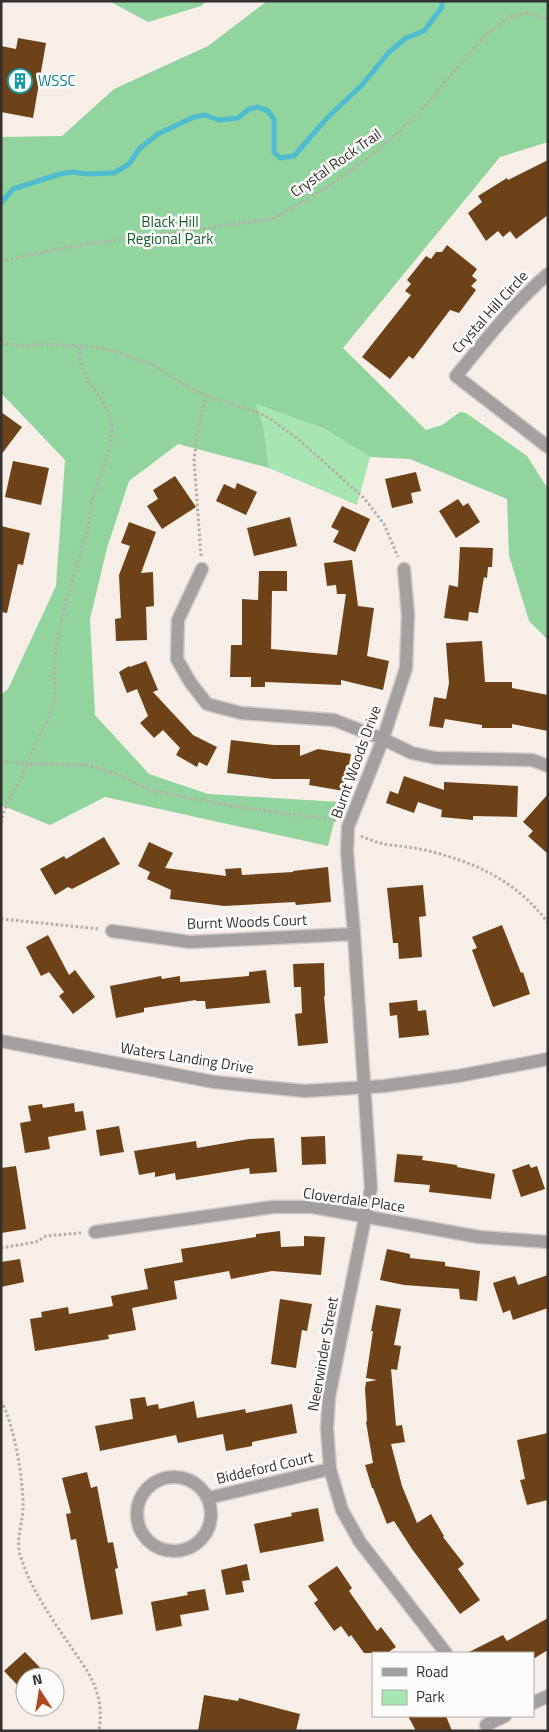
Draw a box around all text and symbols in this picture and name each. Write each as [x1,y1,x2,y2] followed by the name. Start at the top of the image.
[7,68,33,94] building icon: WSSC
[38,69,76,92] place label: WSSC
[285,122,386,203] street label: Crystal Rock Trail
[127,210,213,250] park label: Black Hill Regional Park
[446,265,533,358] street label: Crystal Hill Circle
[324,702,387,822] street label: Burnt Woods Drive
[186,908,308,935] street label: Burnt Woods Court
[119,1036,255,1079] street label: Waters Landing Drive
[302,1181,407,1218] street label: Cloverdale Place
[301,1294,344,1413] street label: Neerwinder Street
[214,1445,317,1490] street label: Biddeford Court
[372,1652,534,1717] legend
[416,1660,448,1683] text: Road
[15,1667,65,1717] north arrow
[30,1668,44,1690] text: N
[416,1685,445,1708] text: Park

